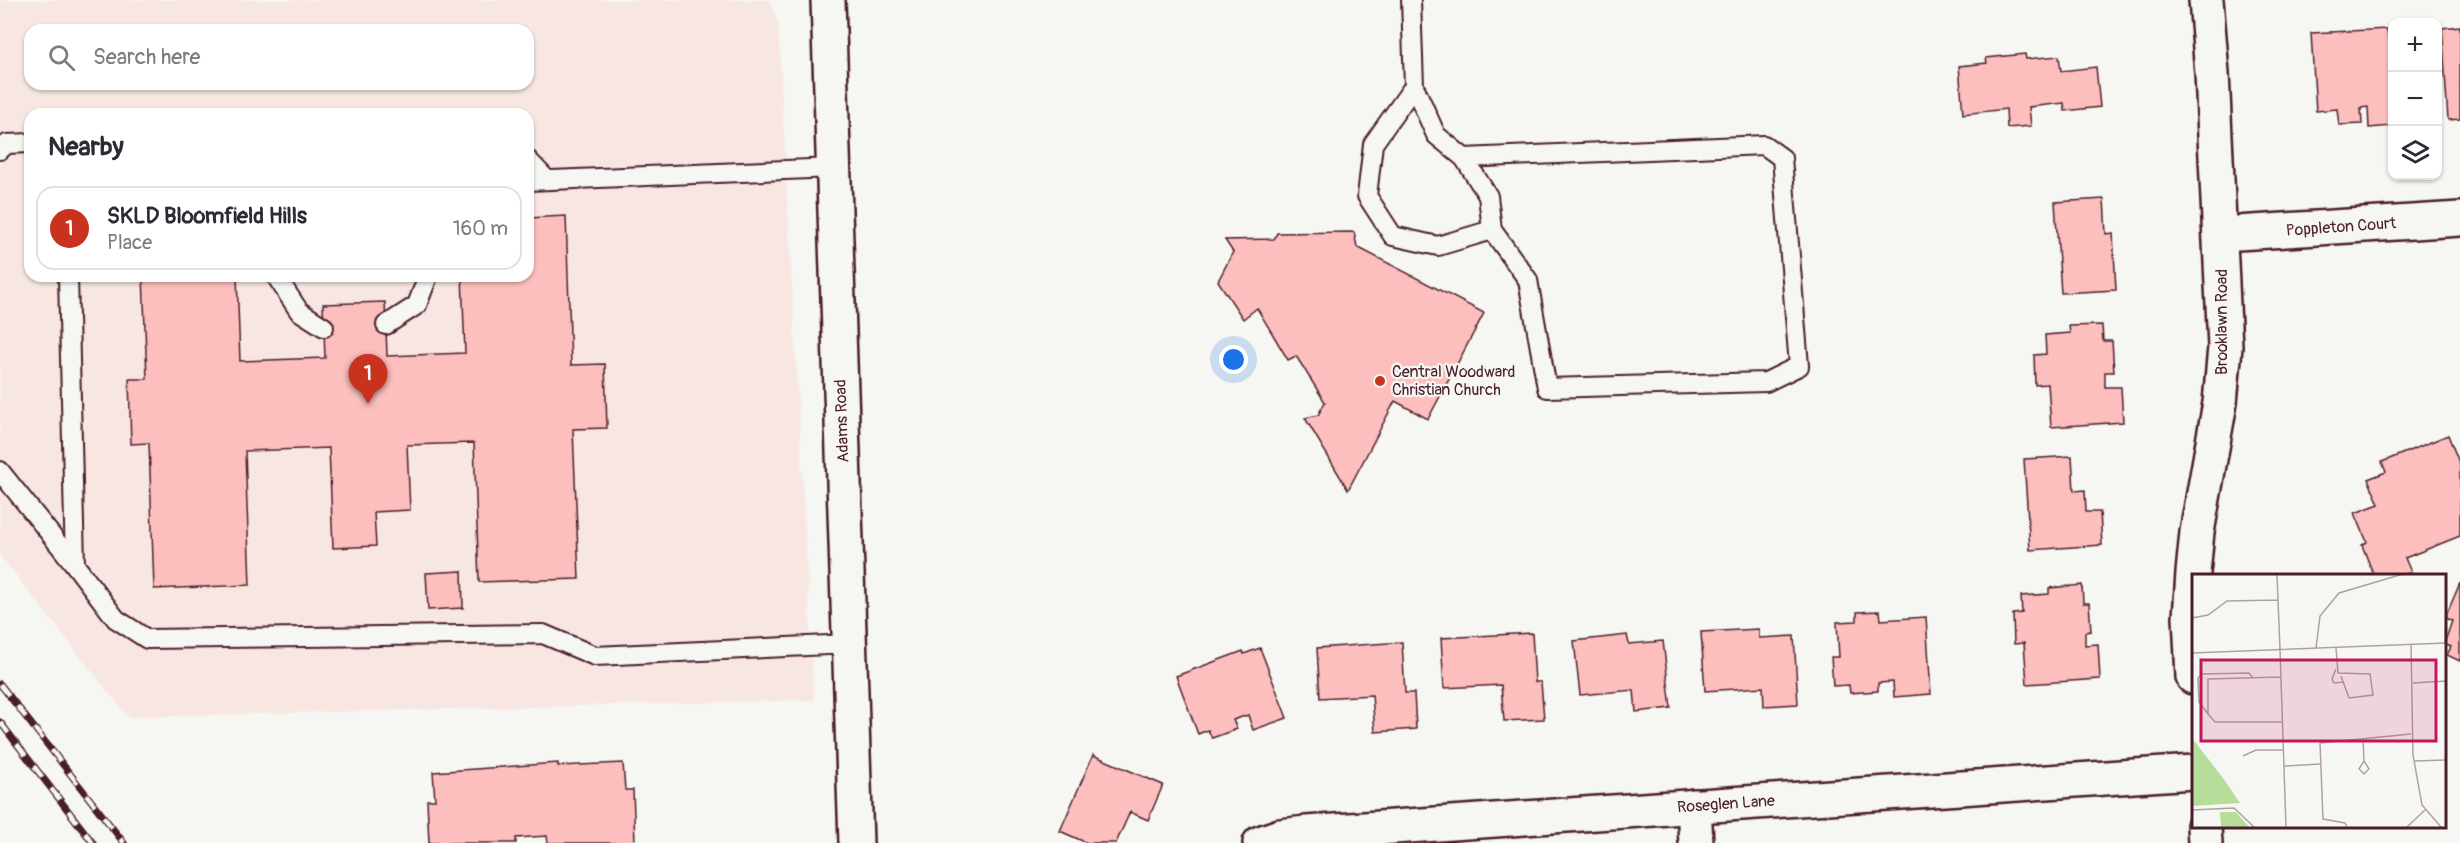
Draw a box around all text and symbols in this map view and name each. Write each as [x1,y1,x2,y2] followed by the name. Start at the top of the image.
[2388,18,2442,180] map controls
[2388,18,2442,72] button: +
[24,24,534,90] search box
[45,41,78,74] icon: search
[93,43,200,71] text: Search here
[2388,72,2442,126] button: −
[2388,126,2442,180] button: layers
[48,131,124,163] text: Nearby
[107,202,307,230] text: SKLD Bloomfield Hills
[2285,213,2397,241] street label: Poppleton Court
[66,216,73,241] text: 1
[453,216,508,241] text: 160 m
[107,230,152,255] text: Place
[2212,269,2232,375] street label: Brooklawn Road
[1219,345,1248,374] your location
[348,354,388,404] pin: 1
[1392,362,1515,400] place label: Central Woodward Christian Church
[1373,374,1387,388] marker: Central Woodward Christian Church
[831,379,853,463] street label: Adams Road
[2192,574,2445,828] inset map
[1677,791,1776,817] street label: Roseglen Lane

